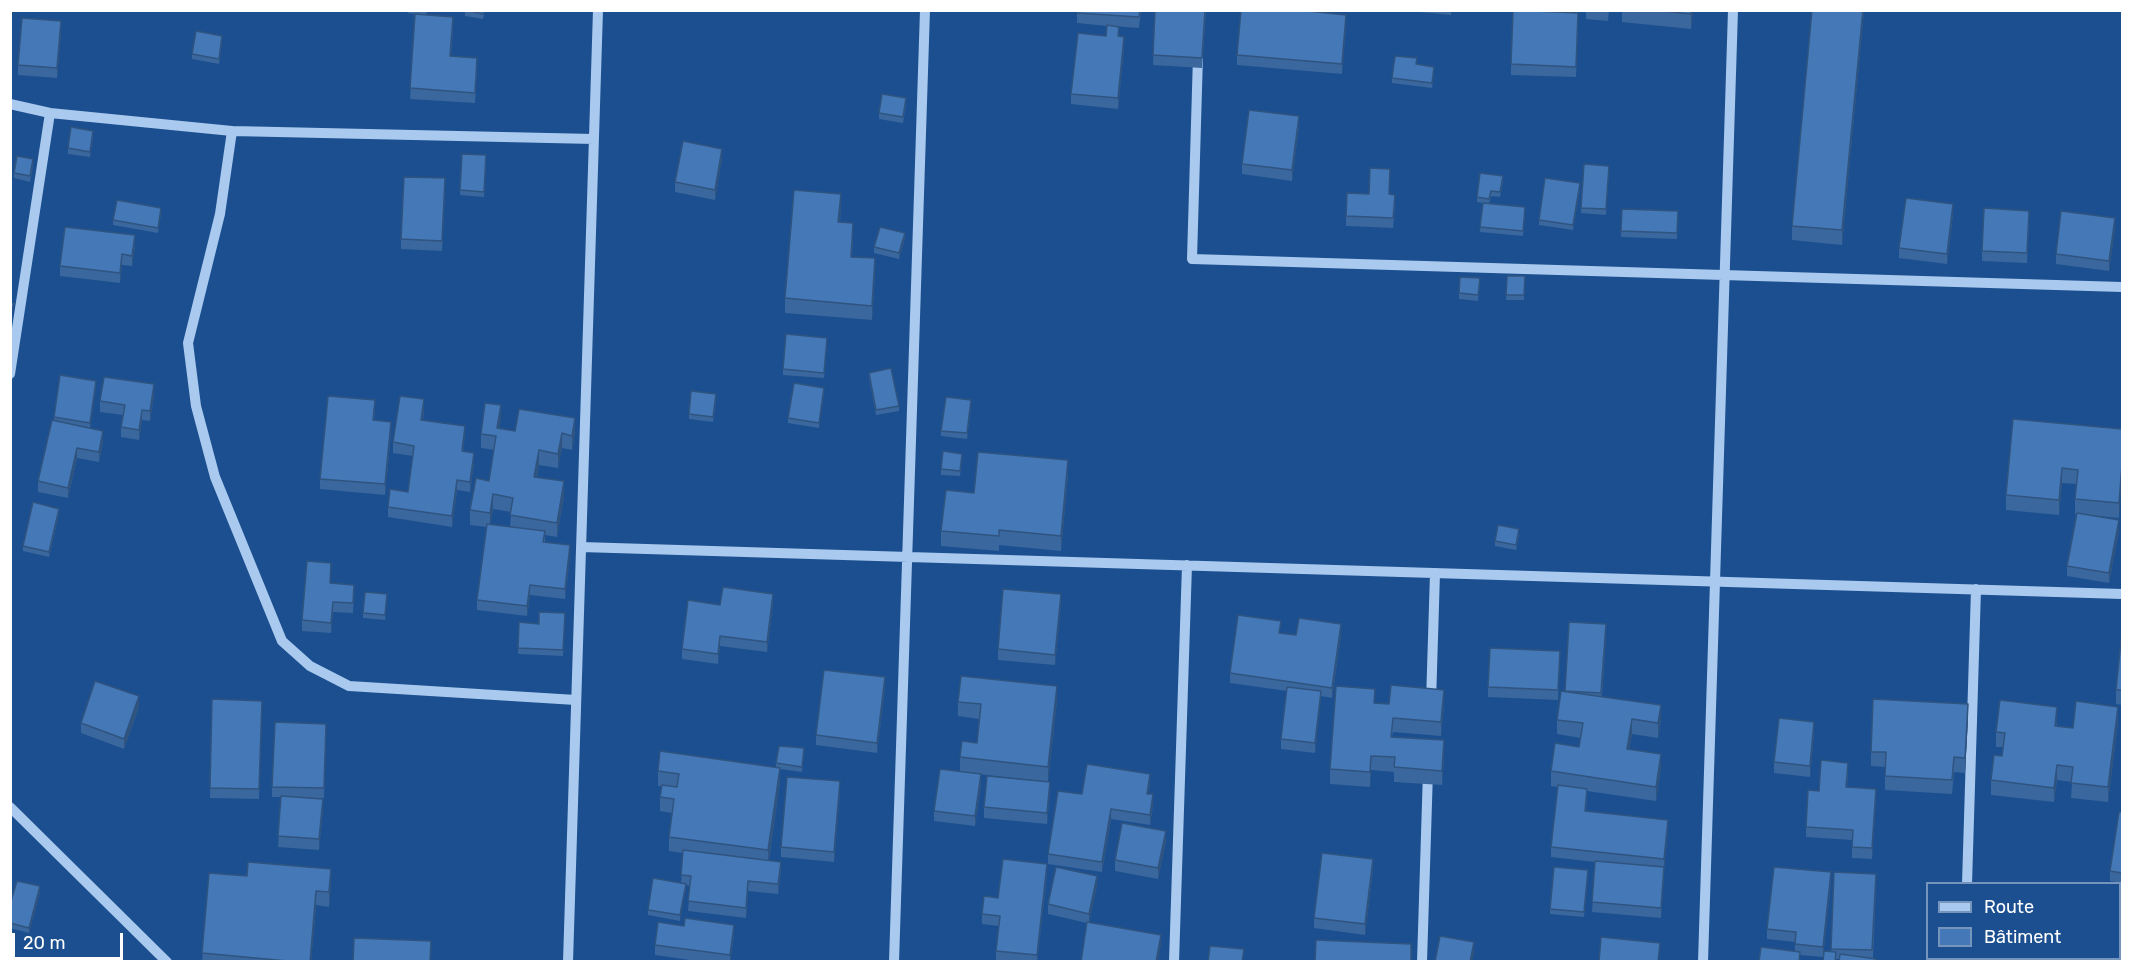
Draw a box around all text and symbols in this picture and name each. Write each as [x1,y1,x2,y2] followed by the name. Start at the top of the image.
[1926,882,2121,960] legend
[1984,896,2034,918] text: Route
[15,921,126,959] scale bar
[1984,926,2061,948] text: Bâtiment
[23,932,65,954] text: 20 m

